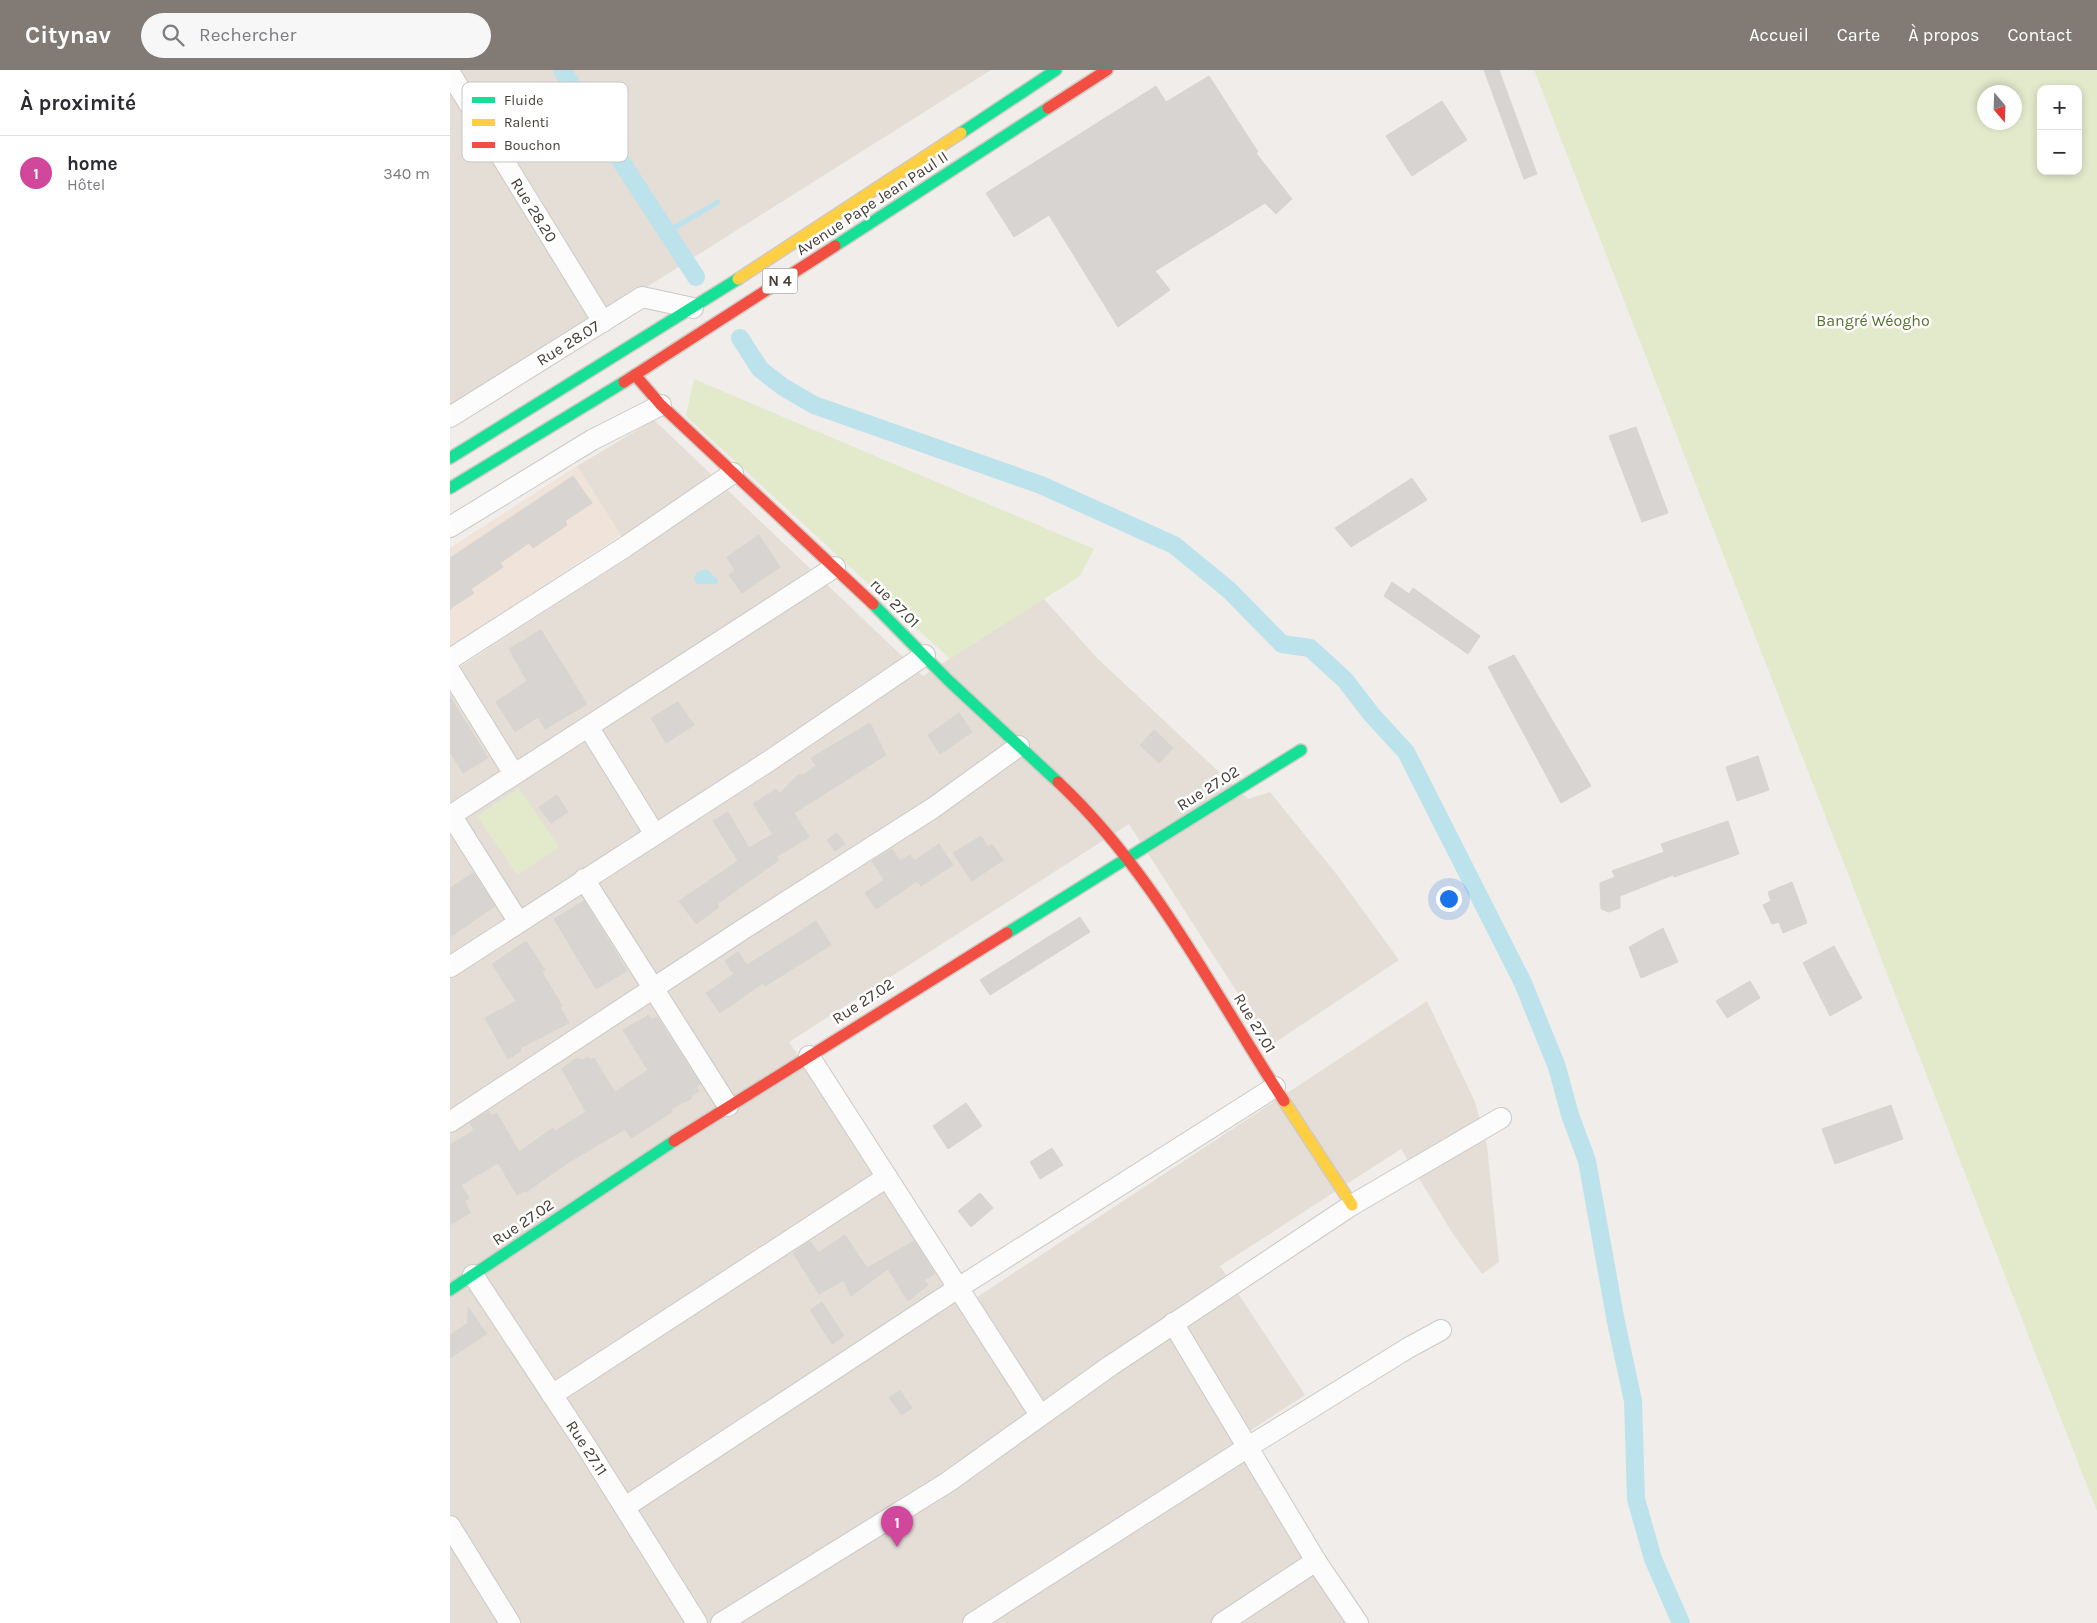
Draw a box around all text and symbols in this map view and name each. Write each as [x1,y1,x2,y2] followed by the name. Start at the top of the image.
[141,13,491,58] search box
[25,21,111,49] text: Citynav
[159,21,187,49] icon: search
[199,24,296,46] text: Rechercher
[1749,24,1809,46] text: Accueil
[1837,24,1880,46] text: Carte
[1908,24,1980,46] text: À propos
[2008,24,2072,46] text: Contact
[462,82,628,162] legend
[1977,85,2022,130] north arrow
[2037,85,2082,175] map controls
[2037,85,2082,130] button: +
[20,91,136,115] text: À proximité
[504,92,543,109] text: Fluide
[504,114,549,131] text: Ralenti
[2037,130,2082,175] button: −
[504,137,561,154] text: Bouchon
[793,147,951,259] street label: Avenue Pape Jean Paul II
[67,153,118,175] text: home
[33,164,39,183] text: 1
[383,164,430,183] text: 340 m
[507,174,561,246] street label: Rue 28.20
[67,175,105,194] text: Hôtel
[762,268,798,294] road number: N 4
[1816,311,1930,330] park label: Bangré Wéogho
[533,316,603,370] street label: Rue 28.07
[866,574,924,632] street label: rue 27.01
[1173,761,1243,815] street label: Rue 27.02
[1436,886,1462,912] your location
[829,974,897,1028] street label: Rue 27.02
[1230,990,1280,1056] street label: Rue 27.01
[489,1195,557,1249] street label: Rue 27.02
[562,1417,612,1479] street label: Rue 27.11
[881,1506,913,1547] pin: 1

